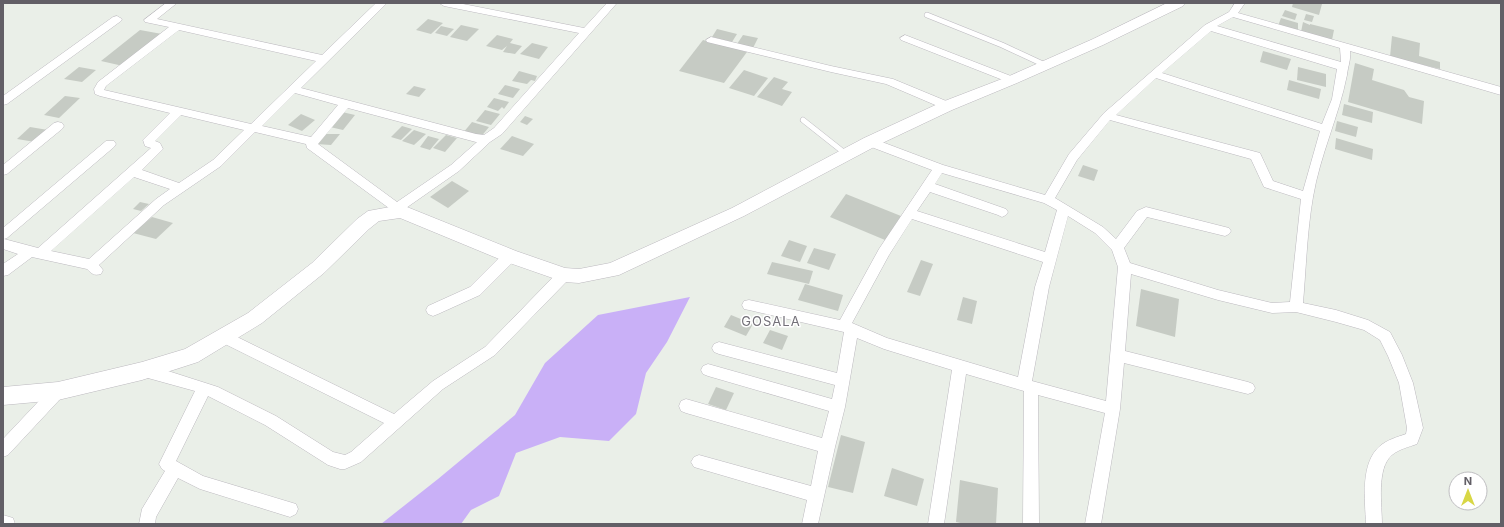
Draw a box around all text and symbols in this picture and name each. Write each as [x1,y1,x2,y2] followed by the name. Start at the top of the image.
[741,313,801,329] district label: GOSALA
[1448,471,1488,511] north arrow
[1464,474,1472,488] text: N

